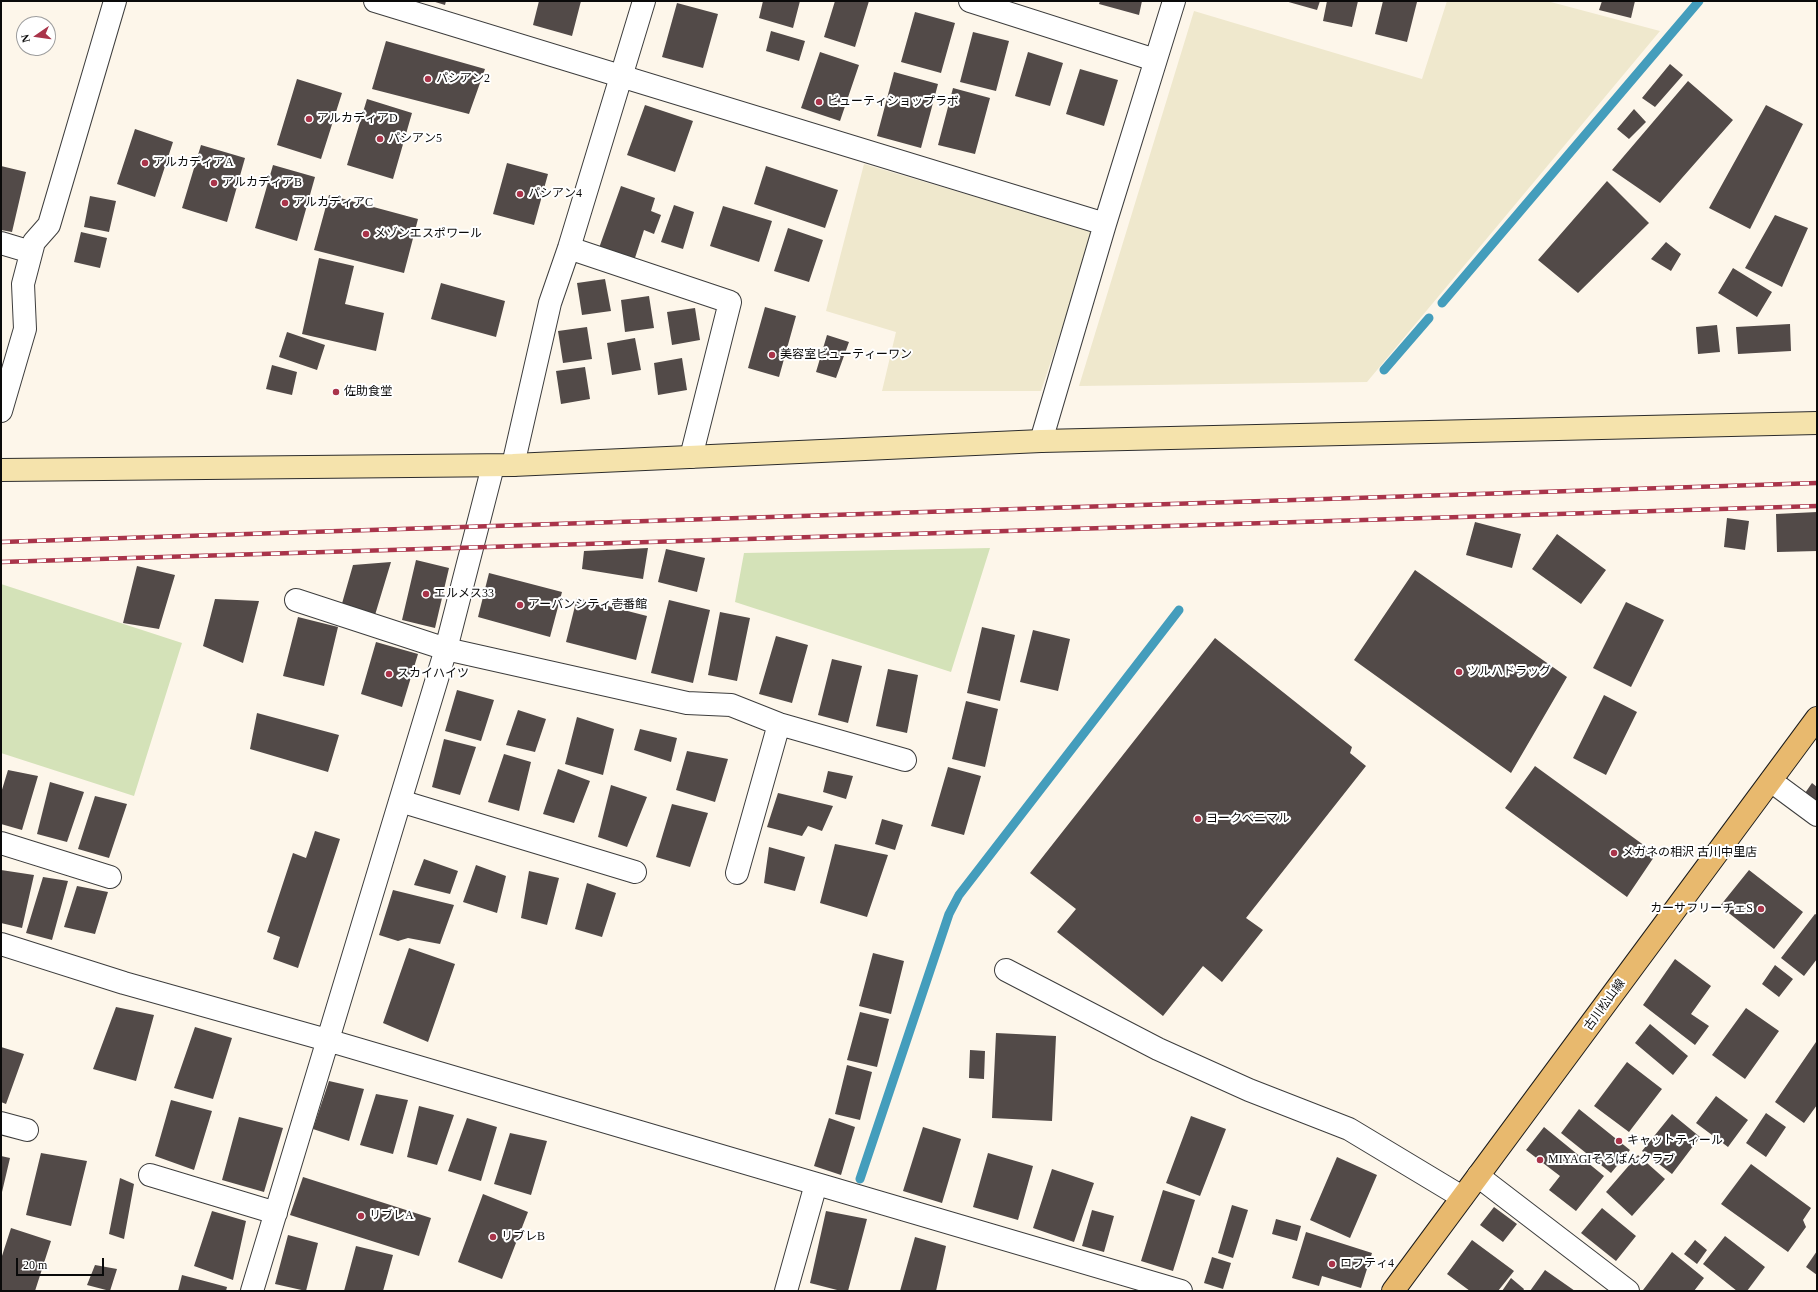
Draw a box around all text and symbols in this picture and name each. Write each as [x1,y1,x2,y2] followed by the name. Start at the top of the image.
[16,16,56,56] north arrow
[19,33,32,44] text: N
[436,72,490,86] place label: パシアン2
[423,74,433,84] marker: パシアン2
[827,95,959,109] place label: ビューティショップラボ
[814,97,824,107] marker: ビューティショップラボ
[317,112,398,126] place label: アルカディアD
[304,114,314,124] marker: アルカディアD
[388,132,442,146] place label: パシアン5
[375,134,385,144] marker: パシアン5
[153,156,234,170] place label: アルカディアA
[140,158,150,168] marker: アルカディアA
[222,176,302,190] place label: アルカディアB
[209,178,219,188] marker: アルカディアB
[528,187,582,201] place label: パシアン4
[515,189,525,199] marker: パシアン4
[293,196,373,210] place label: アルカディアC
[280,198,290,208] marker: アルカディアC
[374,227,482,241] place label: メゾンエスポワール
[361,229,371,239] marker: メゾンエスポワール
[780,348,912,362] place label: 美容室ビューティーワン
[767,350,777,360] marker: 美容室ビューティーワン
[344,385,392,399] place label: 佐助食堂
[331,387,341,397] marker: 佐助食堂
[434,587,494,601] place label: エルメス33
[421,589,431,599] marker: エルメス33
[528,598,647,612] place label: アーバンシティ壱番館
[515,600,525,610] marker: アーバンシティ壱番館
[1467,665,1551,679] place label: ツルハドラッグ
[397,667,469,681] place label: スカイハイツ
[1454,667,1464,677] marker: ツルハドラッグ
[384,669,394,679] marker: スカイハイツ
[1206,812,1290,826] place label: ヨークベニマル
[1193,814,1203,824] marker: ヨークベニマル
[1622,846,1757,860] place label: メガネの相沢 古川中里店
[1609,848,1619,858] marker: メガネの相沢 古川中里店
[1650,902,1753,916] place label: カーサフリーチェS
[1756,904,1766,914] marker: カーサフリーチェS
[1582,976,1628,1034] street label: 古川松山線
[1627,1134,1723,1148] place label: キャットティール
[1614,1136,1624,1146] marker: キャットティール
[1548,1153,1675,1167] place label: MIYAGIそろばんクラブ
[1535,1155,1545,1165] marker: MIYAGIそろばんクラブ
[369,1209,414,1223] place label: リブレA
[356,1211,366,1221] marker: リブレA
[501,1230,545,1244] place label: リブレB
[488,1232,498,1242] marker: リブレB
[18,1250,106,1276] scale bar
[1340,1257,1394,1271] place label: ロフティ4
[23,1258,47,1272] text: 20 m
[1327,1259,1337,1269] marker: ロフティ4

